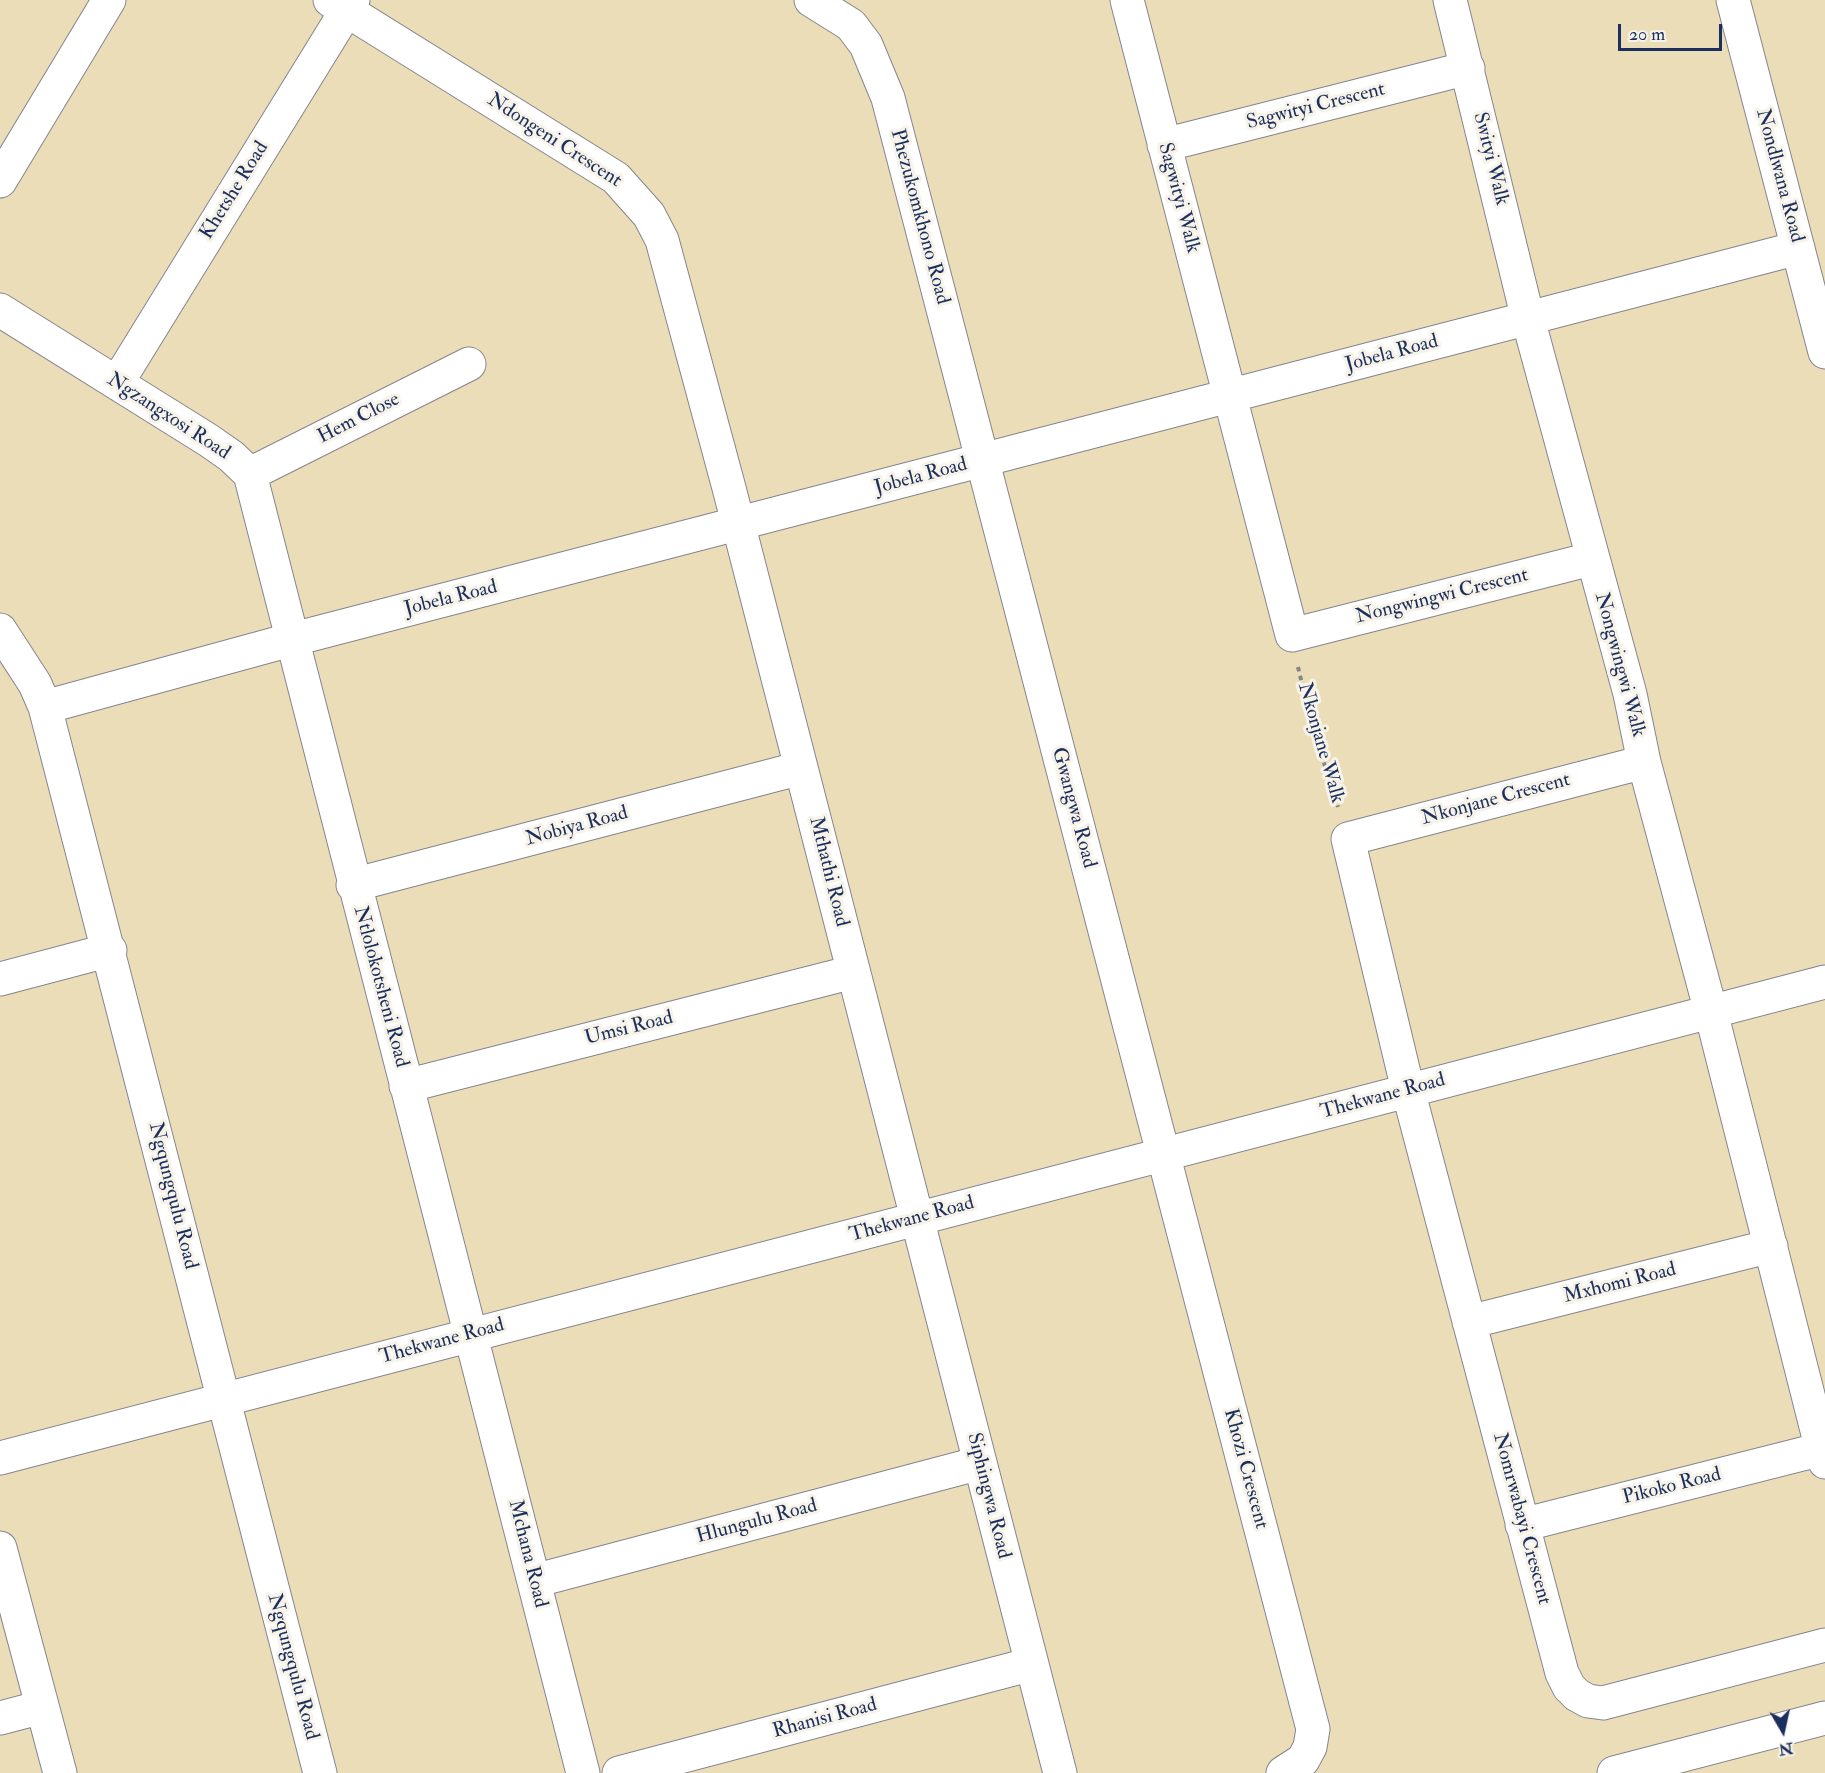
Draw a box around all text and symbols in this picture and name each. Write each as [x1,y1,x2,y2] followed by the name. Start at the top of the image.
[1621,12,1724,50] scale bar
[1629,23,1665,46] text: 20 m
[1244,78,1388,136] street label: Sagwityi Crescent
[482,89,626,193] street label: Ndongeni Crescent
[1750,107,1808,245] street label: Nondlwana Road
[1467,110,1513,208] street label: Swityi Walk
[884,127,954,307] street label: Phezukomkhono Road
[195,138,275,244] street label: Khetshe Road
[1152,140,1204,256] street label: Sagwityi Walk
[1343,330,1441,378] street label: Jobela Road
[102,368,234,466] street label: Ngzangxosi Road
[314,388,404,450] street label: Hem Close
[872,453,970,501] street label: Jobela Road
[1353,564,1531,630] street label: Nongwingwi Crescent
[402,576,500,622] street label: Jobela Road
[1588,590,1650,740] street label: Nongwingwi Walk
[1291,680,1349,806] street label: Nkonjane Walk
[1045,745,1101,871] street label: Gwangwa Road
[1419,769,1573,831] street label: Nkonjane Crescent
[523,802,631,852] street label: Nobiya Road
[803,815,853,929] street label: Mthathi Road
[347,904,413,1070] street label: Ntlolokotsheni Road
[582,1006,676,1052] street label: Umsi Road
[1318,1069,1448,1125] street label: Thekwane Road
[142,1120,202,1272] street label: Ngqungqulu Road
[847,1192,977,1248] street label: Thekwane Road
[1561,1258,1679,1310] street label: Mxhomi Road
[377,1314,507,1370] street label: Thekwane Road
[1217,1406,1273,1532] street label: Khozi Crescent
[1487,1430,1555,1608] street label: Nomrwabayi Crescent
[961,1431,1015,1561] street label: Siphingwa Road
[1620,1463,1724,1511] street label: Pikoko Road
[694,1494,820,1550] street label: Hlungulu Road
[502,1498,552,1610] street label: Mchana Road
[261,1591,323,1743] street label: Ngqungqulu Road
[770,1694,880,1744] street label: Rhanisi Road
[1753,1701,1813,1761] north arrow
[1777,1738,1794,1760] text: N

